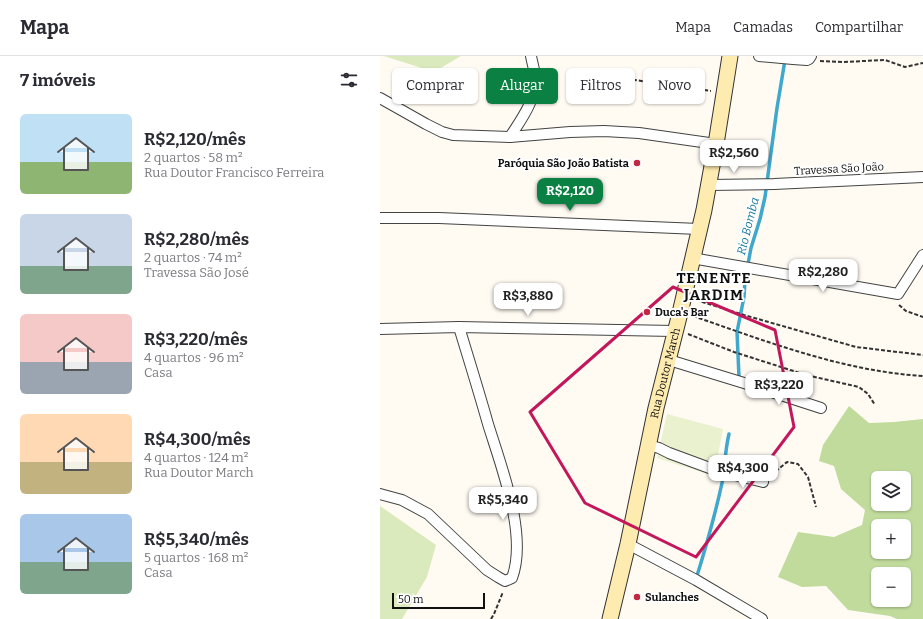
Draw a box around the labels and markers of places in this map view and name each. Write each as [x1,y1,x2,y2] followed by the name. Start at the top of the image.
[697,140,771,174] pin: R$2,560
[498,157,630,170] place label: Paróquia São João Batista
[632,158,642,168] marker: Paróquia São João Batista
[533,178,607,212] pin: R$2,120
[786,259,860,293] pin: R$2,280
[491,283,565,317] pin: R$3,880
[655,306,710,319] place label: Duca's Bar
[642,307,652,317] marker: Duca's Bar
[742,372,816,406] pin: R$3,220
[706,455,780,489] pin: R$4,300
[466,487,540,521] pin: R$5,340
[645,591,700,604] place label: Sulanches
[632,592,642,602] marker: Sulanches

